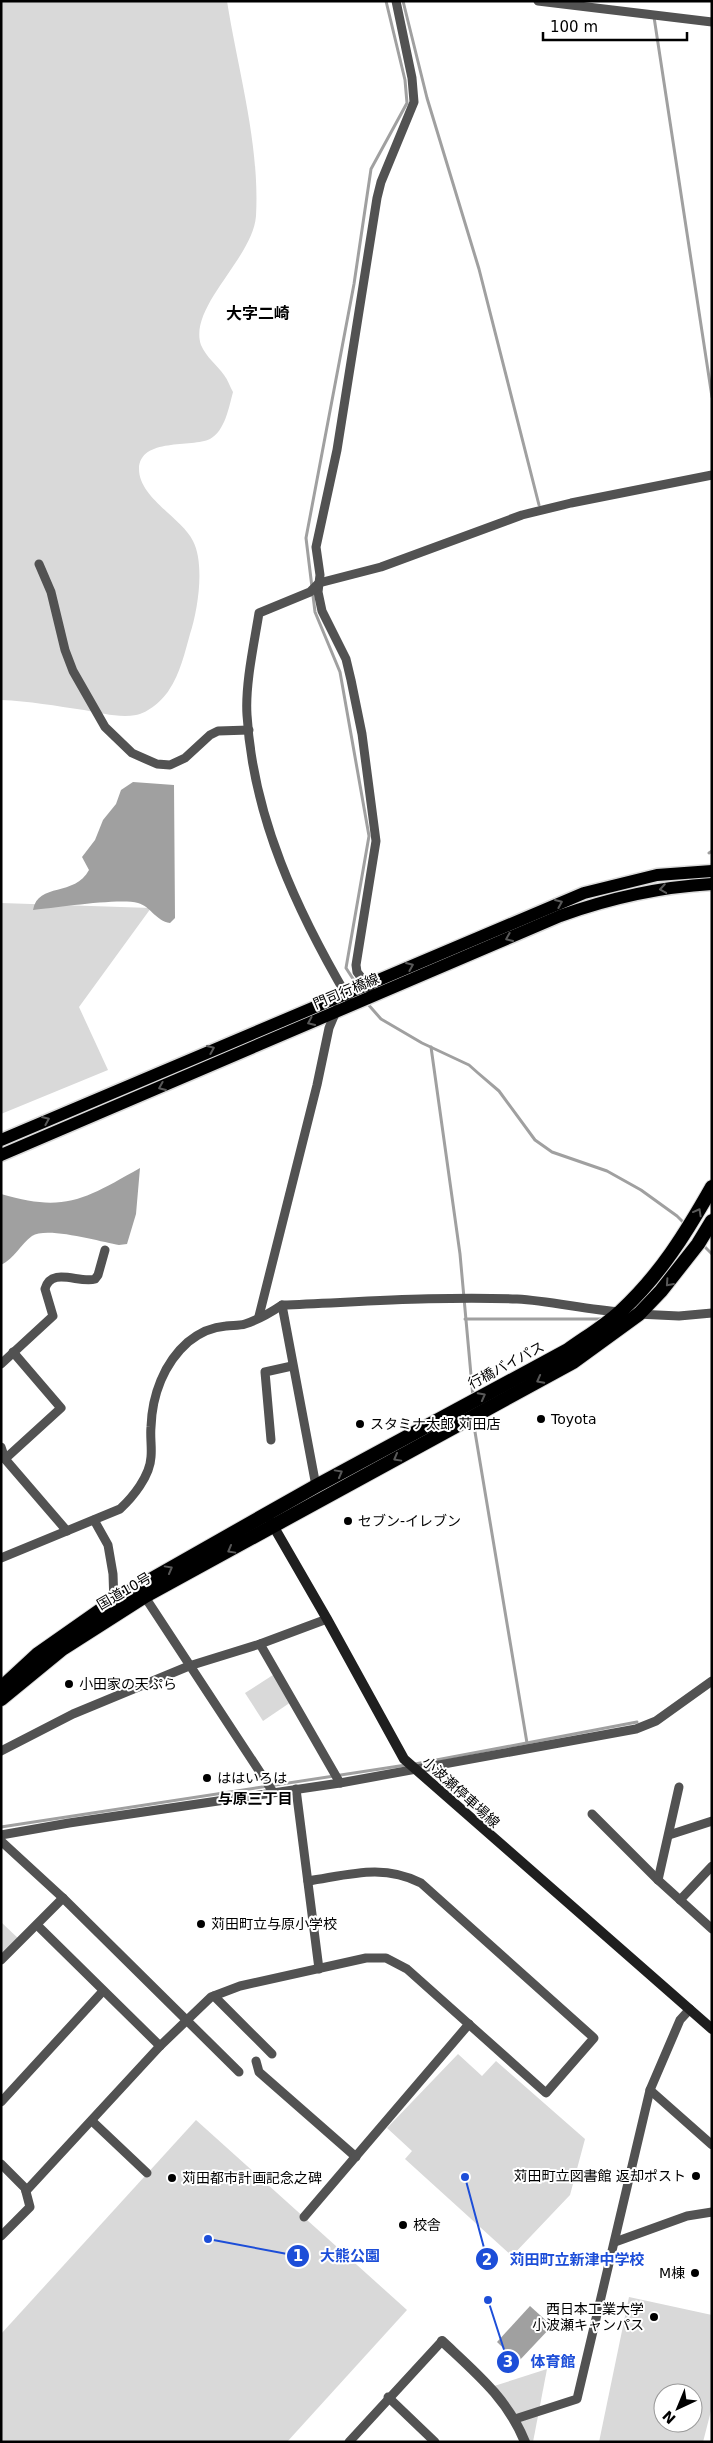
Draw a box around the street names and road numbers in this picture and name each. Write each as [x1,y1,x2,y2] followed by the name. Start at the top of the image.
[311,970,381,1012] street label: 門司行橋線
[465,1338,547,1392] street label: 行橋バイパス
[94,1569,154,1613] street label: 国道10号
[419,1753,503,1831] street label: 小波瀬停車場線

